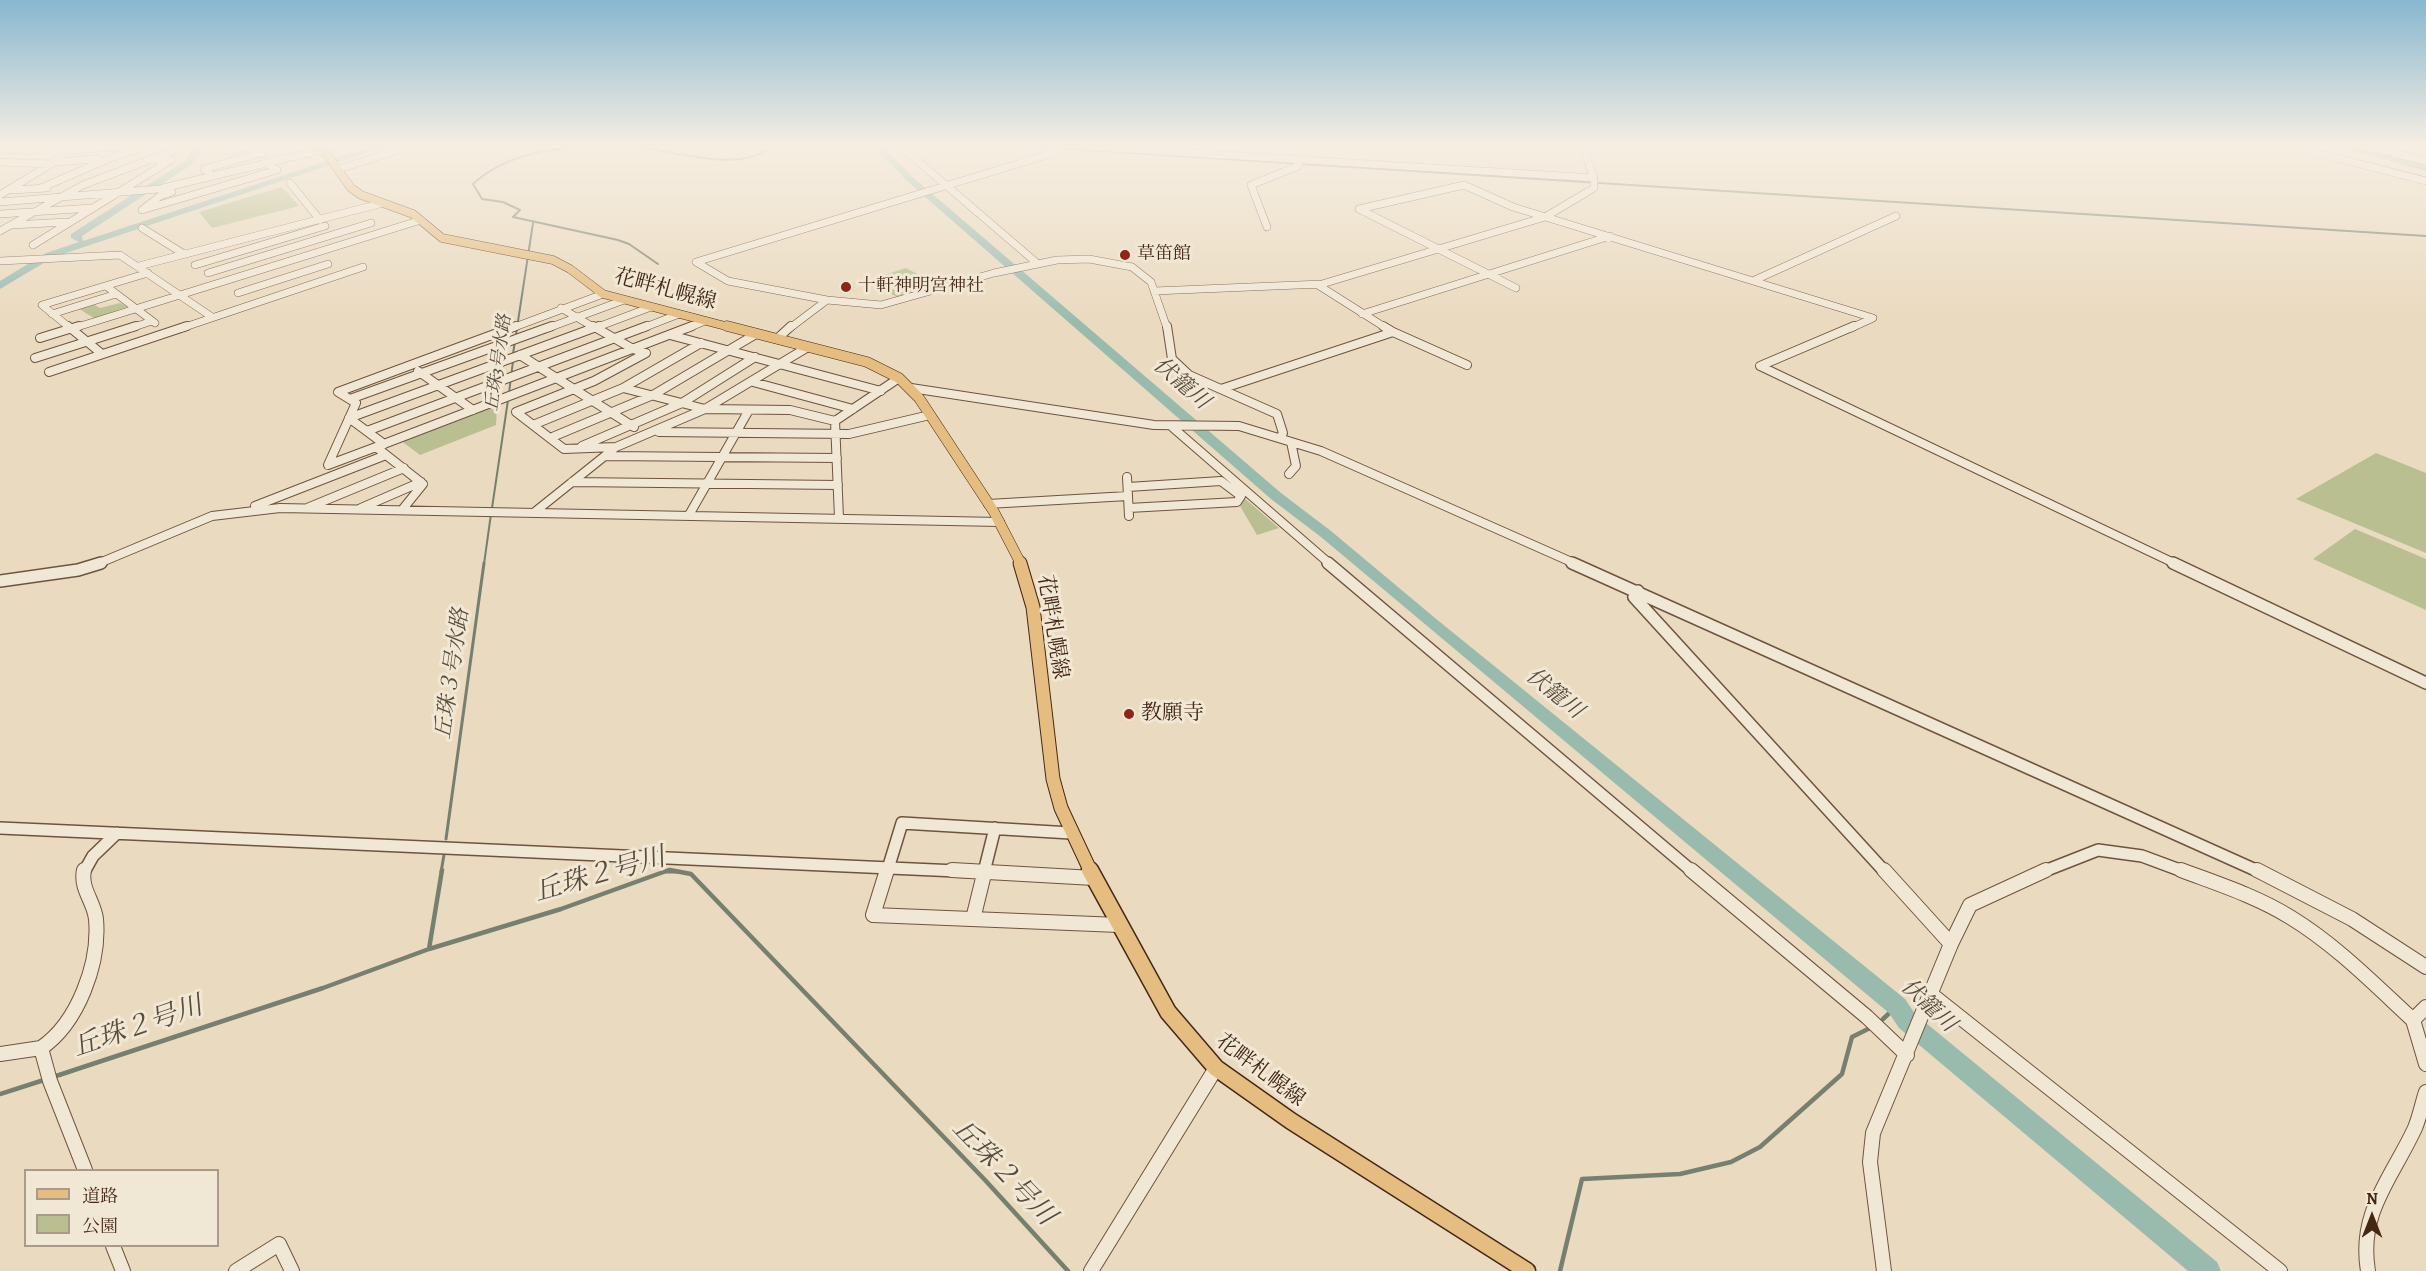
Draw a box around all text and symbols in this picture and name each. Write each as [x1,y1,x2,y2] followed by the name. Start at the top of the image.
[1137,244,1191,266] place label: 草笛館
[1118,248,1132,262] marker: 草笛館
[611,264,719,316] street label: 花畔札幌線
[858,276,984,298] place label: 十軒神明宮神社
[839,280,853,294] marker: 十軒神明宮神社
[482,313,516,413] water label: 丘珠3号水路
[1147,352,1215,416] water label: 伏籠川
[1031,573,1073,681] street label: 花畔札幌線
[431,607,475,741] water label: 丘珠３号水路
[1520,663,1588,725] water label: 伏籠川
[1141,701,1204,727] place label: 教願寺
[1122,707,1136,721] marker: 教願寺
[531,842,669,910] water label: 丘珠２号川
[1895,974,1961,1038] water label: 伏籠川
[69,991,207,1065] water label: 丘珠２号川
[1210,1029,1310,1113] street label: 花畔札幌線
[944,1113,1062,1233] water label: 丘珠２号川
[24,1169,219,1247] legend
[82,1184,118,1208] text: 道路
[2342,1187,2402,1247] north arrow
[2366,1188,2378,1210] text: N
[82,1214,118,1238] text: 公園

